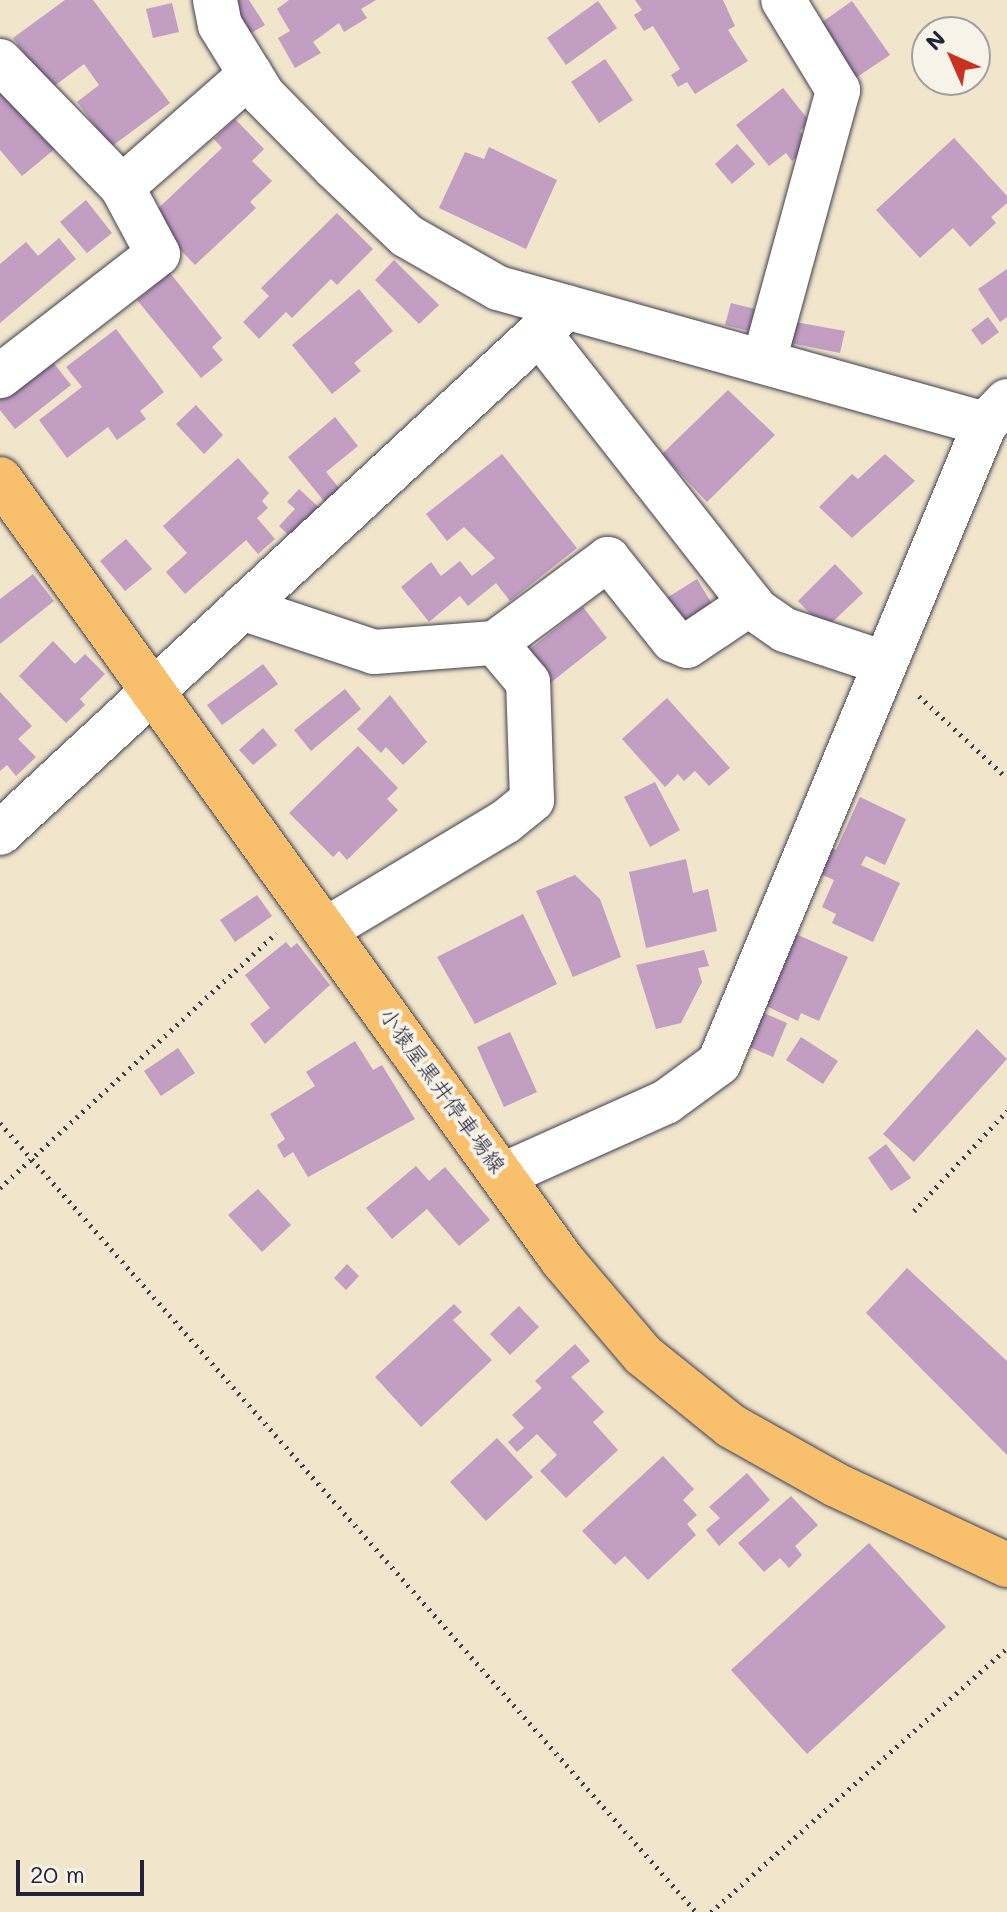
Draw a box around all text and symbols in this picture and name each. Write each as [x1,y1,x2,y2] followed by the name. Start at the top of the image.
[911,16,991,96] north arrow
[919,24,951,56] text: N
[374,1002,512,1178] street label: 小猿屋黒井停車場線
[20,1844,148,1894] scale bar
[30,1858,85,1889] text: 20 m

